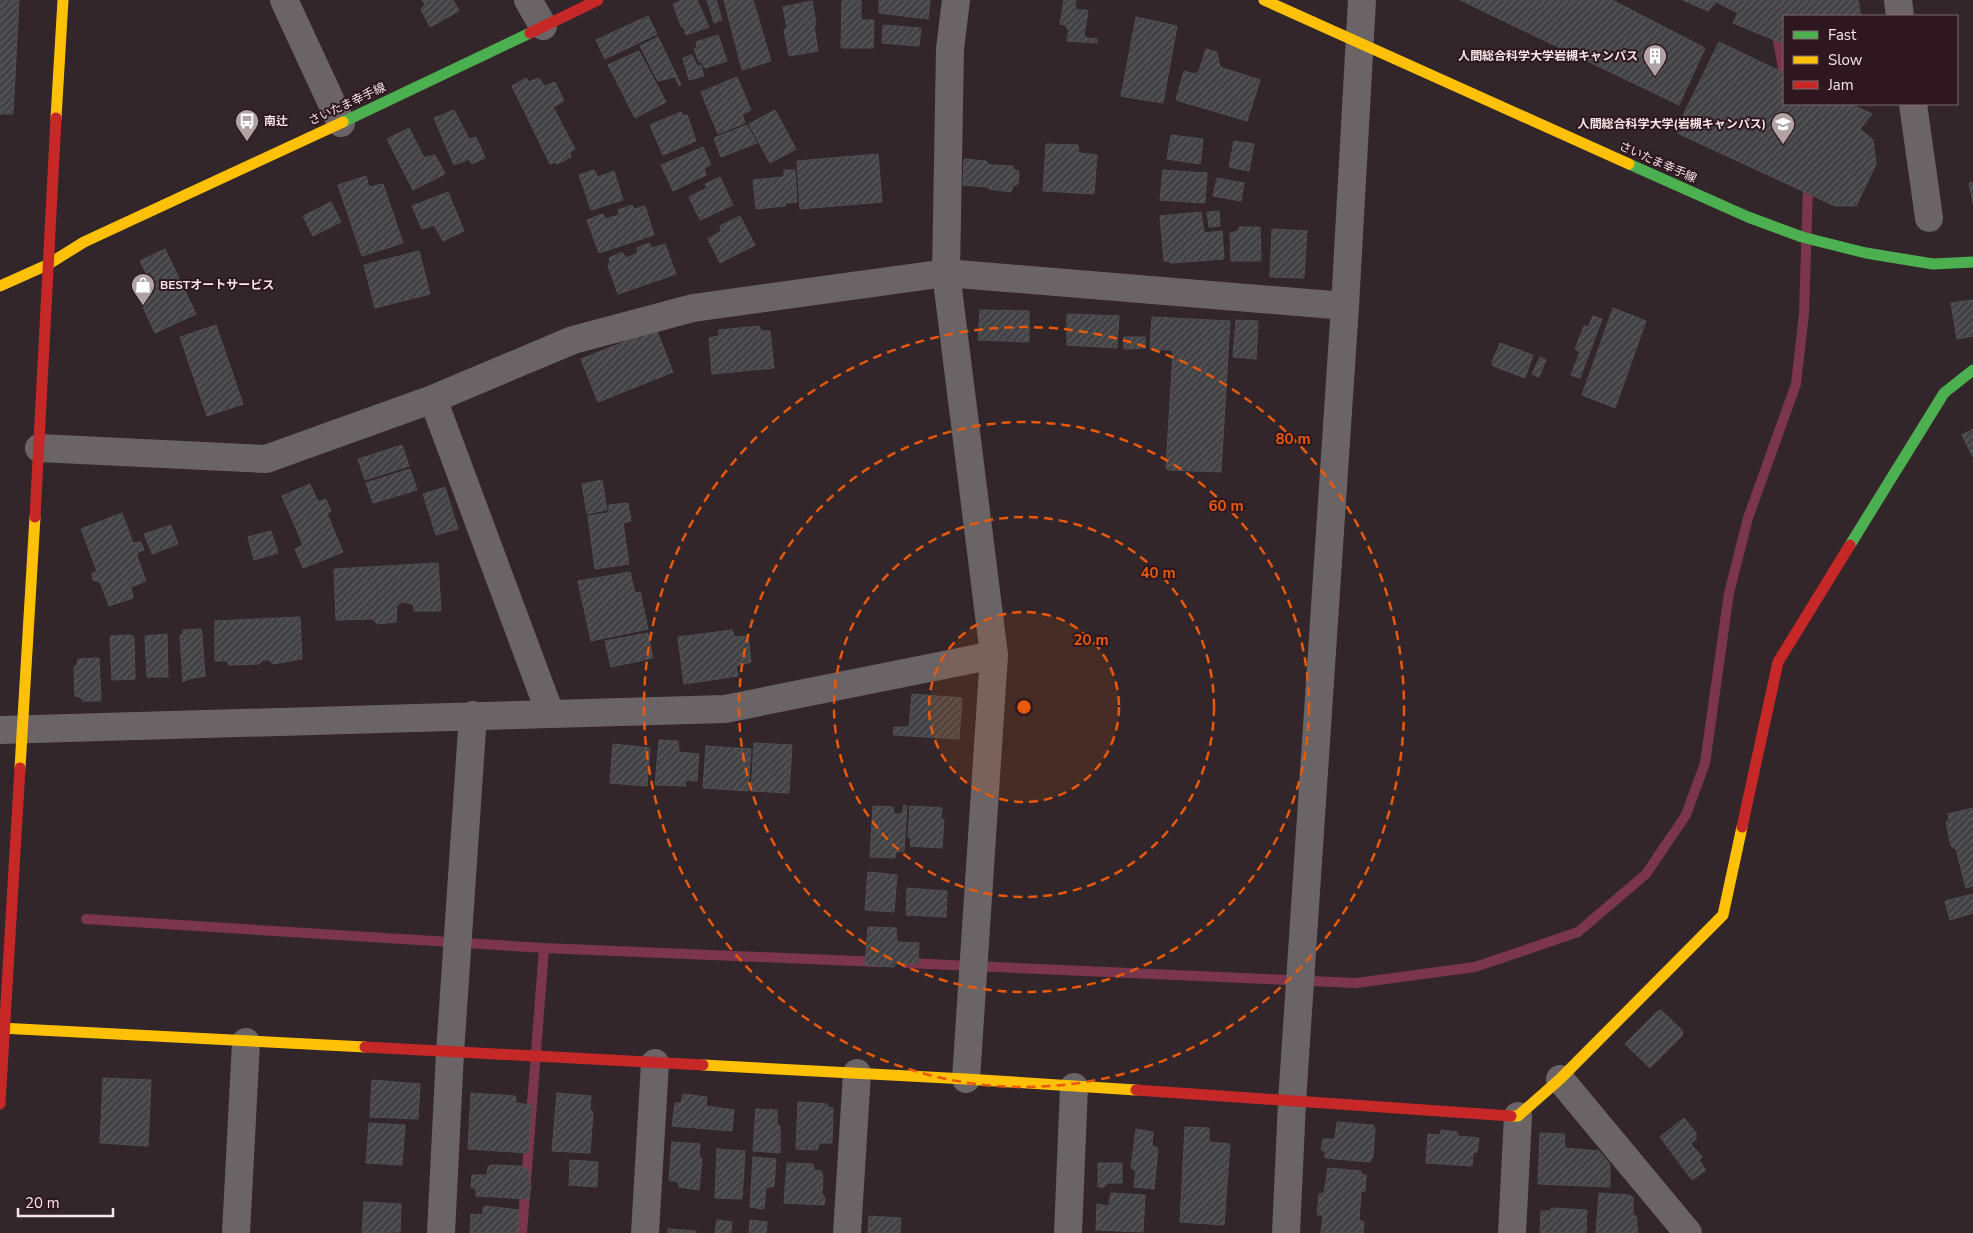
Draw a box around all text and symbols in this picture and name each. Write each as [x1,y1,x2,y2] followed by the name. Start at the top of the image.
[1783,15,1958,105] legend
[1828,25,1857,45] text: Fast
[1642,43,1668,77] building icon: 人間総合科学大学岩槻キャンパス
[1458,48,1638,64] place label: 人間総合科学大学岩槻キャンパス
[1828,50,1863,70] text: Slow
[1827,75,1854,95] text: Jam
[306,79,388,129] street label: さいたま幸手線
[234,108,260,142] bus stop icon: 南辻
[1770,111,1796,145] school or university icon: 人間総合科学大学(岩槻キャンパス)
[264,113,288,129] place label: 南辻
[1577,116,1766,132] place label: 人間総合科学大学(岩槻キャンパス)
[1617,138,1699,186] street label: さいたま幸手線
[130,272,156,306] shop icon: BESTオートサービス
[160,277,274,293] place label: BESTオートサービス
[1275,429,1311,449] text: 80 m
[1208,496,1244,516] text: 60 m
[1140,563,1176,583] text: 40 m
[1073,630,1109,650] text: 20 m
[1015,698,1033,716] centre of rings
[18,1186,112,1218] scale bar
[25,1193,60,1213] text: 20 m

